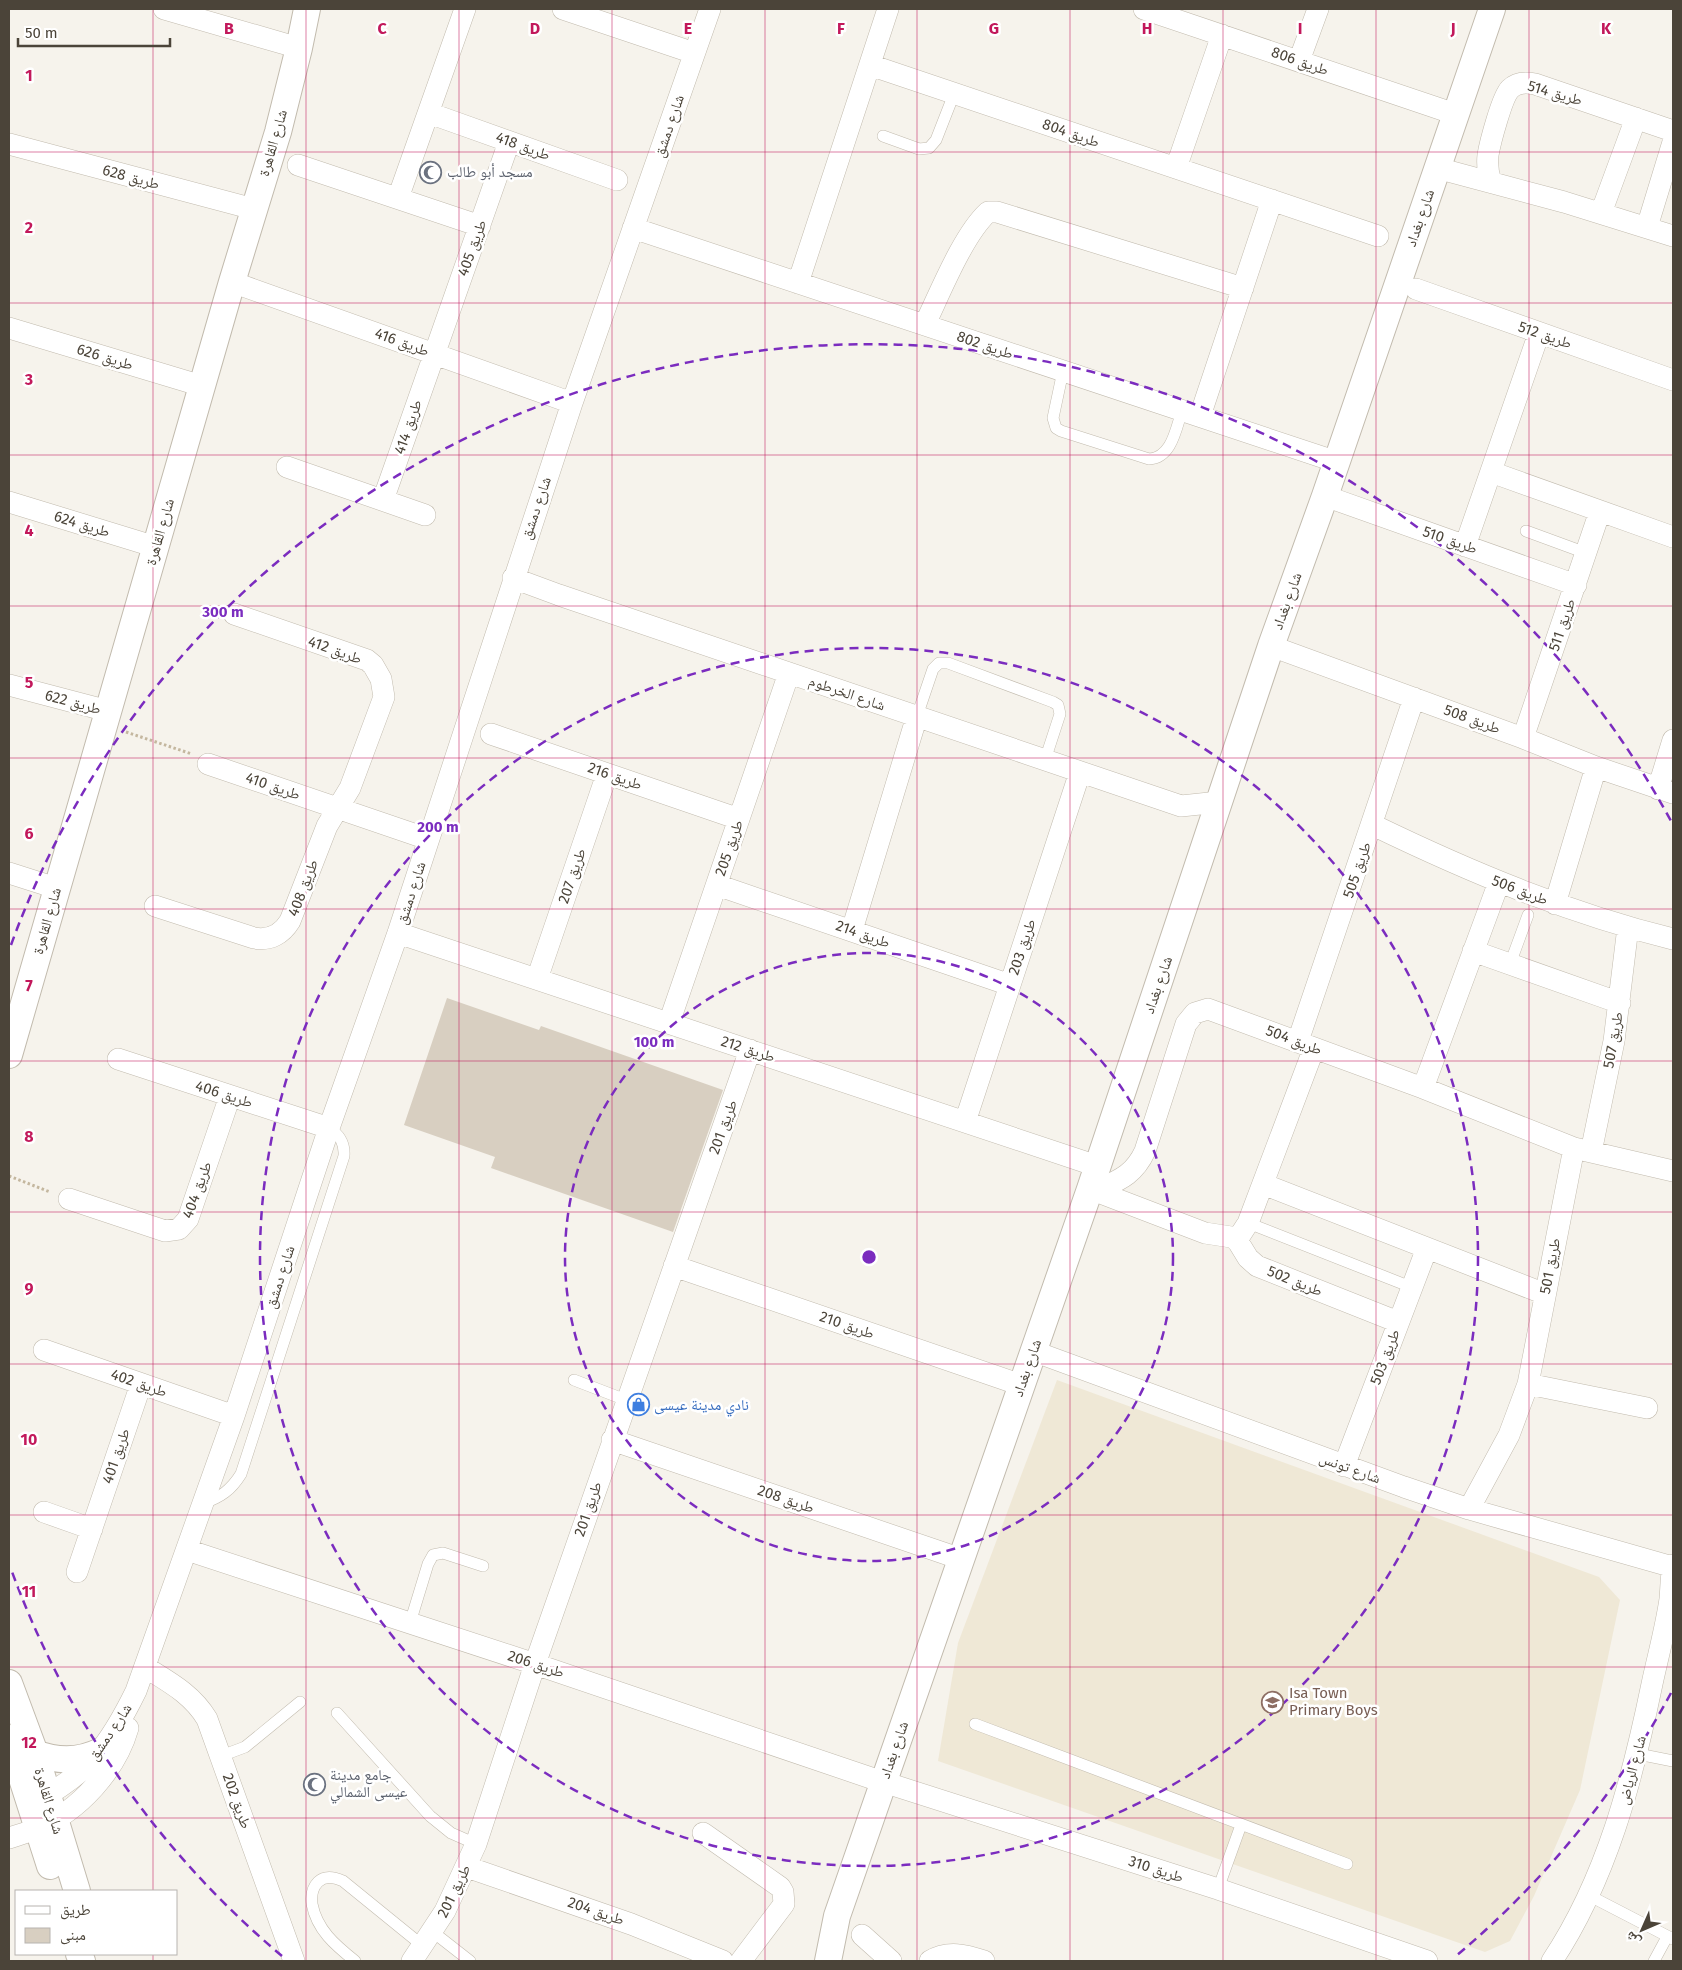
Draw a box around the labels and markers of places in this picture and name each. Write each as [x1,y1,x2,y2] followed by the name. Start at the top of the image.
[419,160,443,184] mosque icon: مسجد أبو طالب
[447,163,533,181] place label: مسجد أبو طالب
[860,1248,878,1266] centre of rings
[626,1393,650,1417] shop icon: نادي مدينة عيسى
[654,1396,749,1417] place label: نادي مدينة عيسى
[1289,1684,1378,1719] place label: Isa Town Primary Boys
[1261,1690,1285,1714] school or university icon: Isa Town Primary Boys
[330,1766,408,1804] place label: جامع مدينة عيسى الشمالي
[302,1772,326,1796] mosque icon: جامع مدينة عيسى الشمالي

